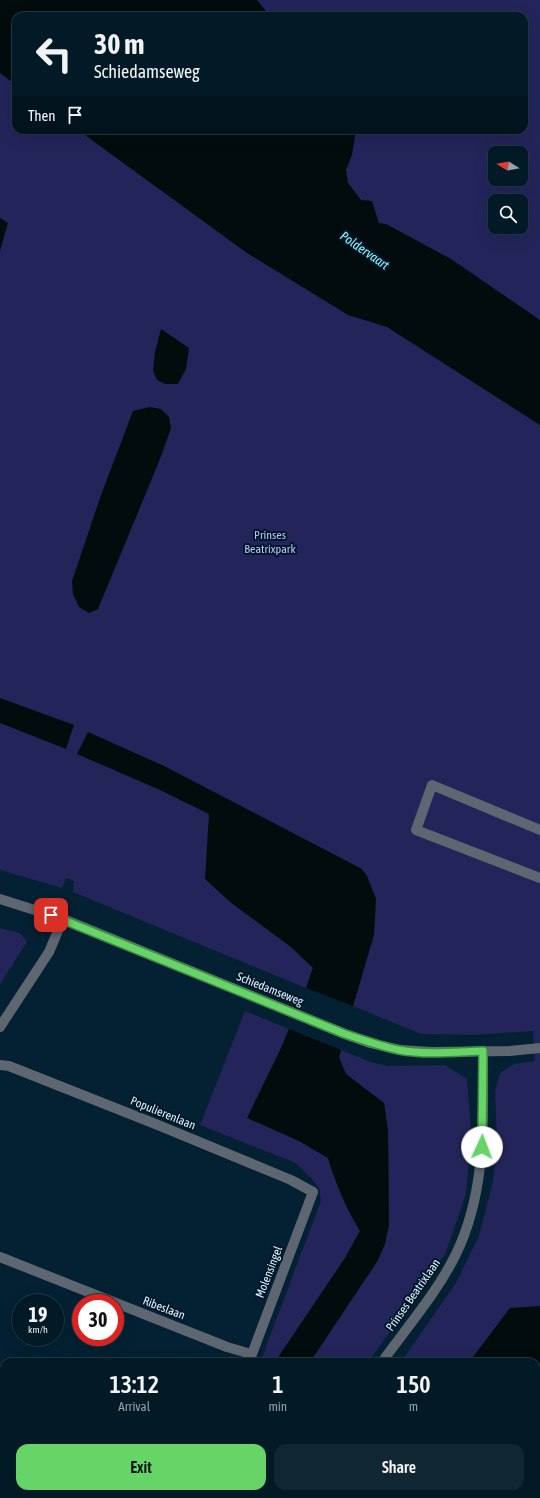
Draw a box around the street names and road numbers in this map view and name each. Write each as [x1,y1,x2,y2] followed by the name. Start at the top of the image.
[235,969,306,1009] street label: Schiedamseweg
[128,1094,198,1132] street label: Populierenlaan
[253,1243,286,1300] street label: Molensingel
[383,1256,443,1334] street label: Prinses Beatrixlaan
[141,1294,187,1322] street label: Ribeslaan

